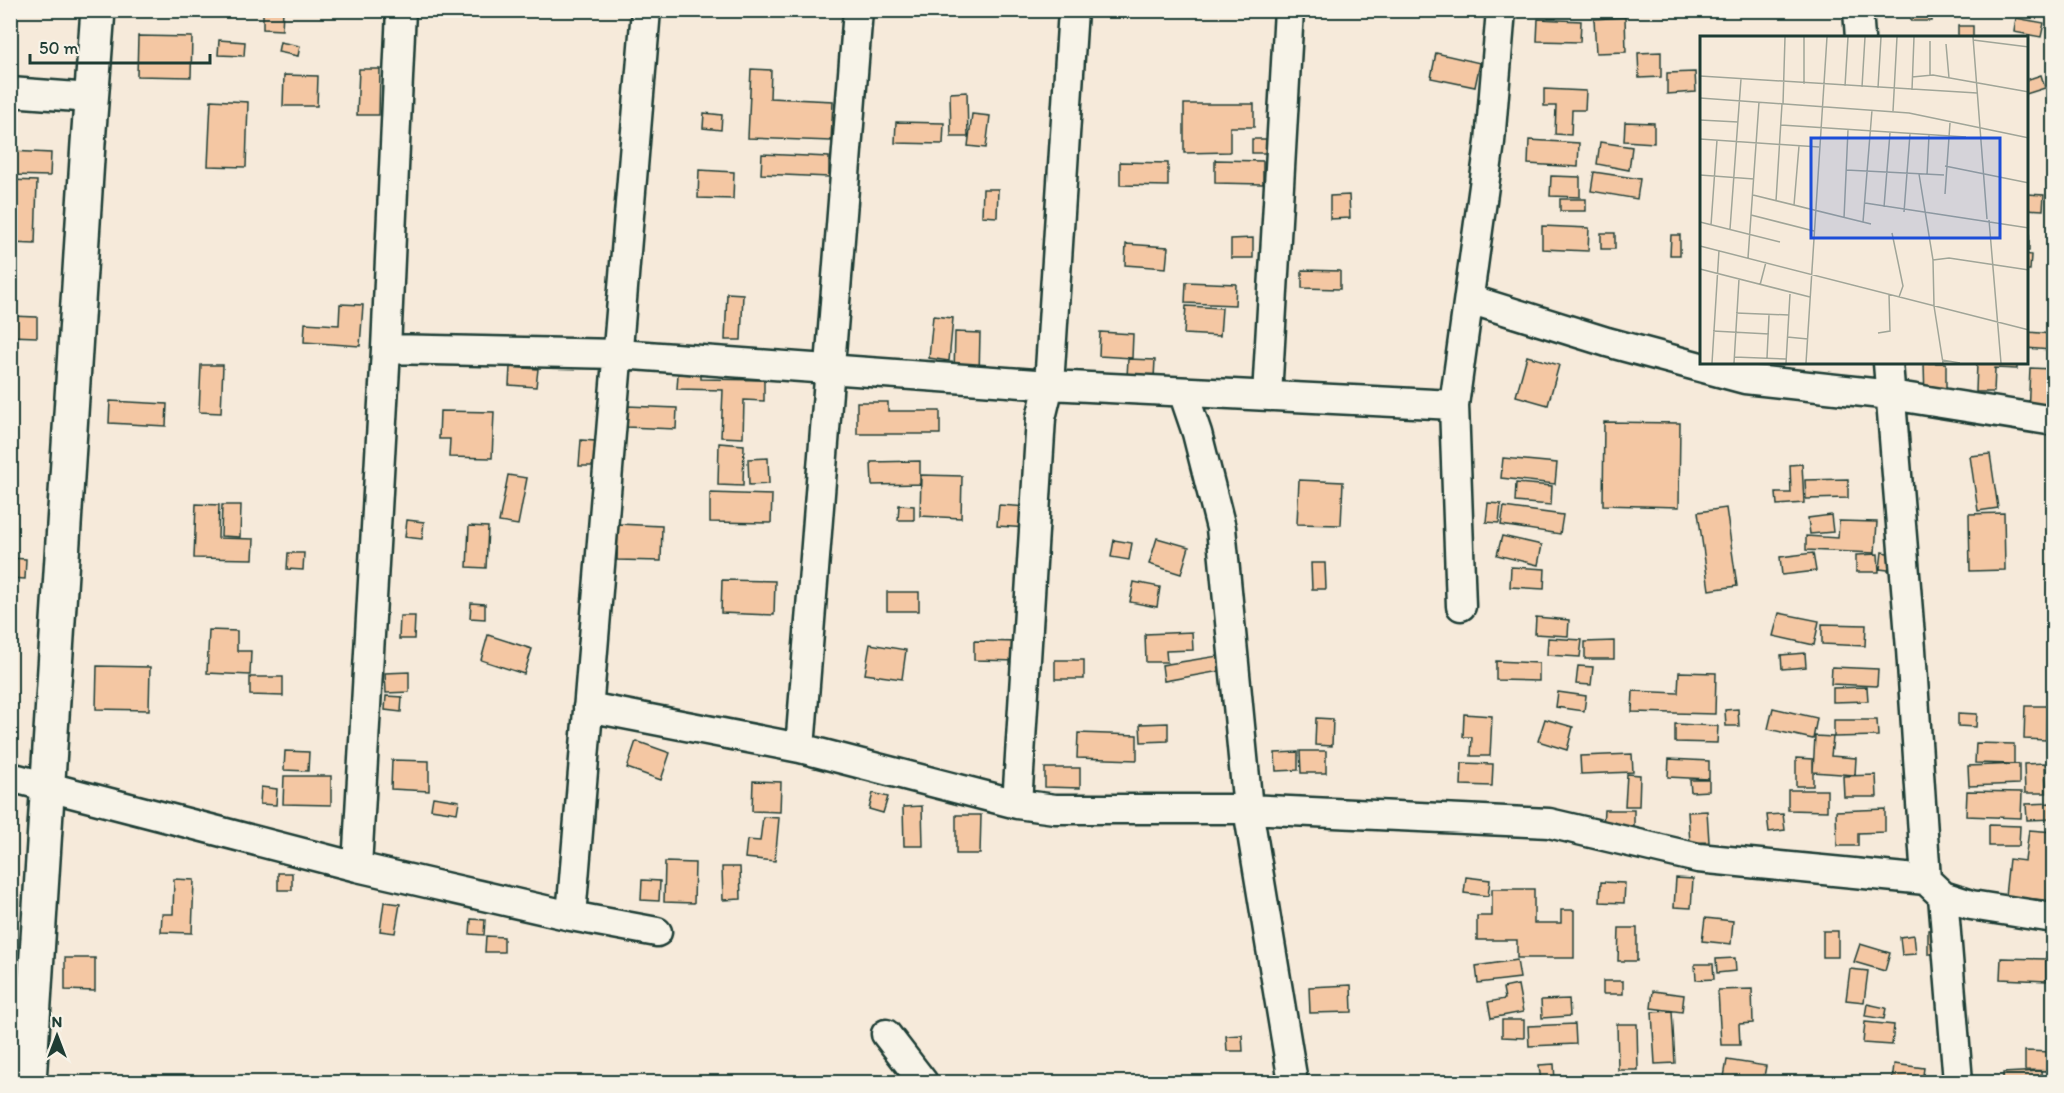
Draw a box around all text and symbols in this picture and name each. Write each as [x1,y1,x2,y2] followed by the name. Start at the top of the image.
[30,27,210,65] scale bar
[1700,36,2028,364] inset map
[39,37,79,59] text: 50 m
[27,1006,87,1066] north arrow
[52,1012,62,1031] text: N

